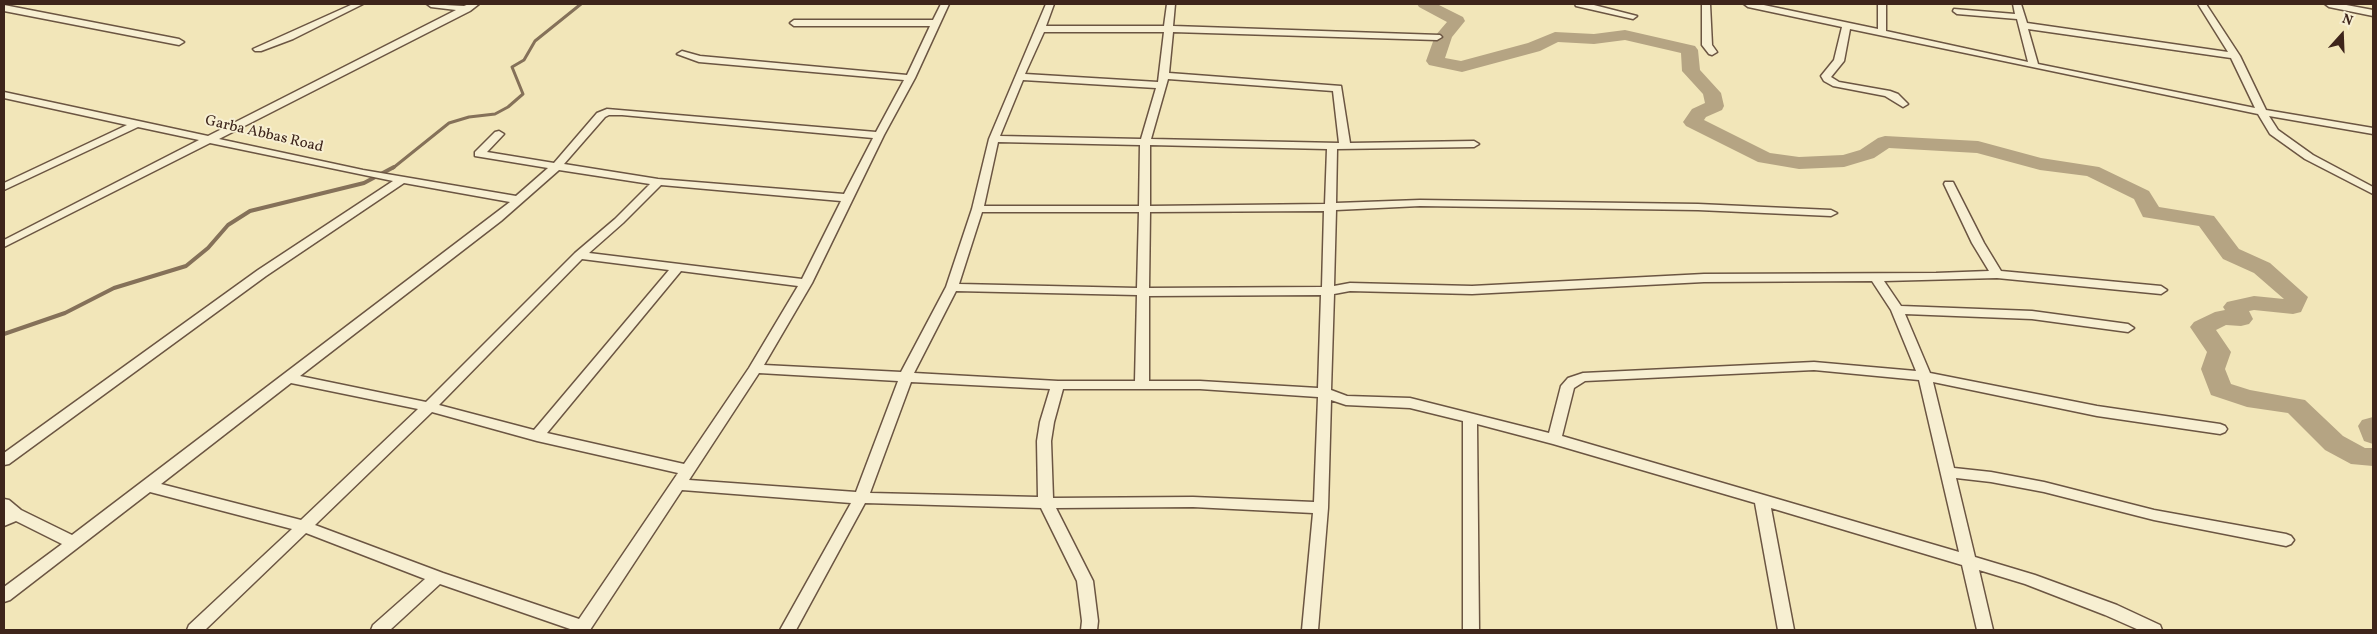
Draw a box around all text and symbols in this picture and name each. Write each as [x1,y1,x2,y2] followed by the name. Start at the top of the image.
[2317,10,2367,60] north arrow
[2339,10,2355,31] text: N
[203,113,325,157] street label: Garba Abbas Road

